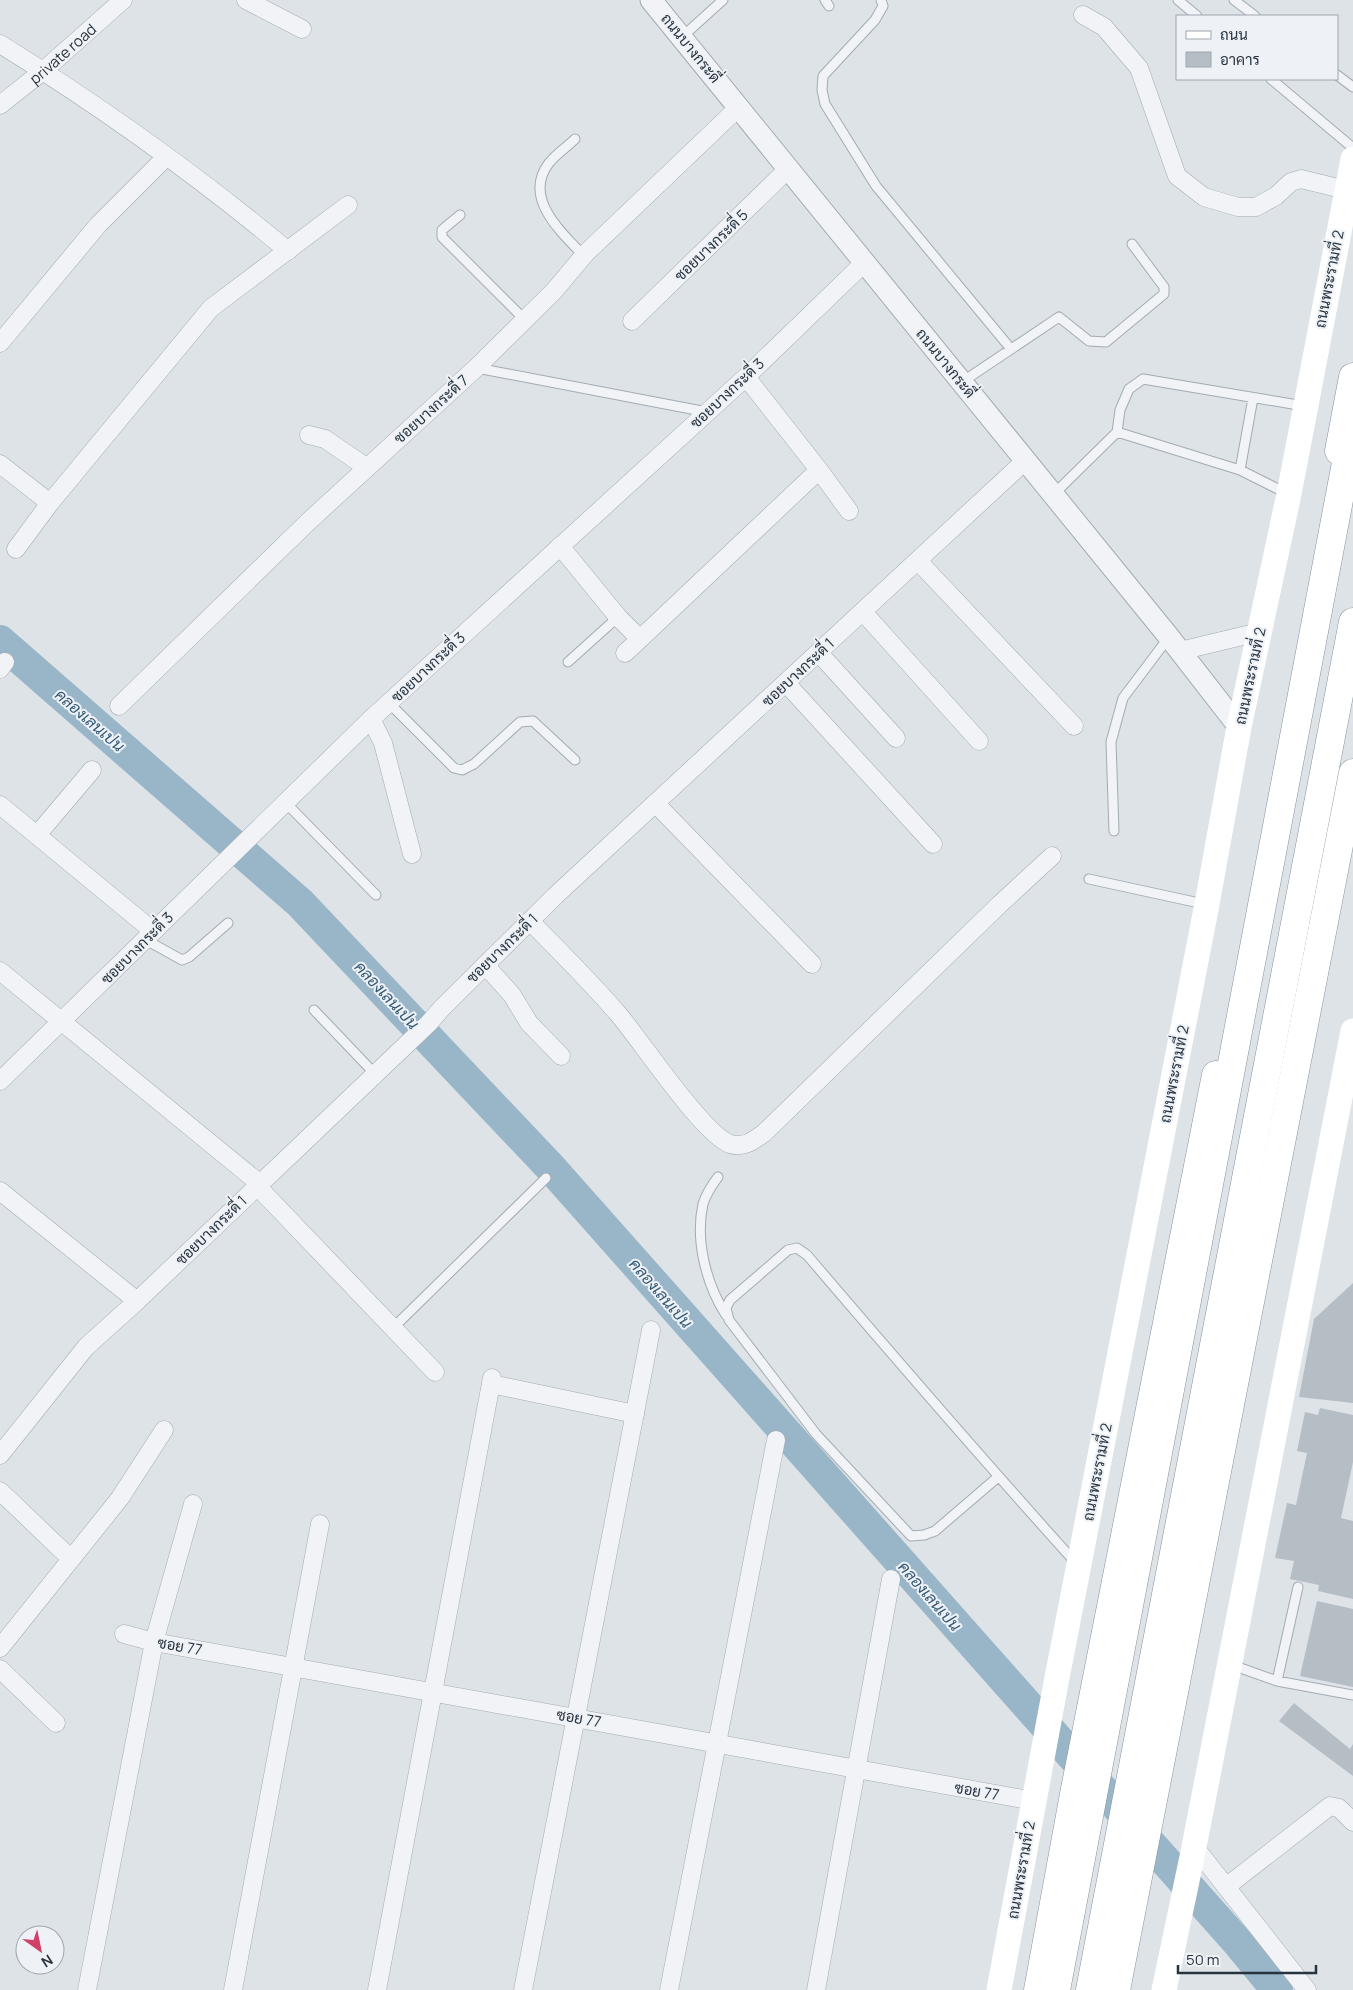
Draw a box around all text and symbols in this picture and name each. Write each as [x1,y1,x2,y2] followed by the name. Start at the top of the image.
[656,6,729,87] street label: ถนนบางกระดี่
[1176,15,1338,80] legend
[25,18,100,88] street label: private road
[1220,24,1248,45] text: ถนน
[1220,49,1260,70] text: อาคาร
[667,202,752,285] street label: ซอยบางกระดี่ 5
[1305,228,1349,330] street label: ถนนพระรามที่ 2
[911,321,984,402] street label: ถนนบางกระดี่
[683,350,769,433] street label: ซอยบางกระดี่ 3
[386,367,473,448] street label: ซอยบางกระดี่ 7
[384,624,470,707] street label: ซอยบางกระดี่ 3
[1226,625,1271,727] street label: ถนนพระรามที่ 2
[754,630,839,711] street label: ซอยบางกระดี่ 1
[50,684,130,756] water label: คลองเลนเปน
[93,904,178,989] street label: ซอยบางกระดี่ 3
[459,906,542,988] street label: ซอยบางกระดี่ 1
[350,956,424,1034] water label: คลองเลนเปน
[1150,1023,1194,1125] street label: ถนนพระรามที่ 2
[168,1188,251,1270] street label: ซอยบางกระดี่ 1
[625,1253,697,1333] water label: คลองเลนเปน
[1073,1421,1117,1523] street label: ถนนพระรามที่ 2
[894,1556,966,1636] water label: คลองเลนเปน
[156,1632,204,1660] street label: ซอย 77
[555,1704,603,1732] street label: ซอย 77
[953,1777,1001,1805] street label: ซอย 77
[998,1819,1040,1921] street label: ถนนพระรามที่ 2
[15,1925,65,1975] north arrow
[1178,1942,1316,1974] scale bar
[1186,1949,1220,1970] text: 50 m
[38,1951,57,1972] text: N

